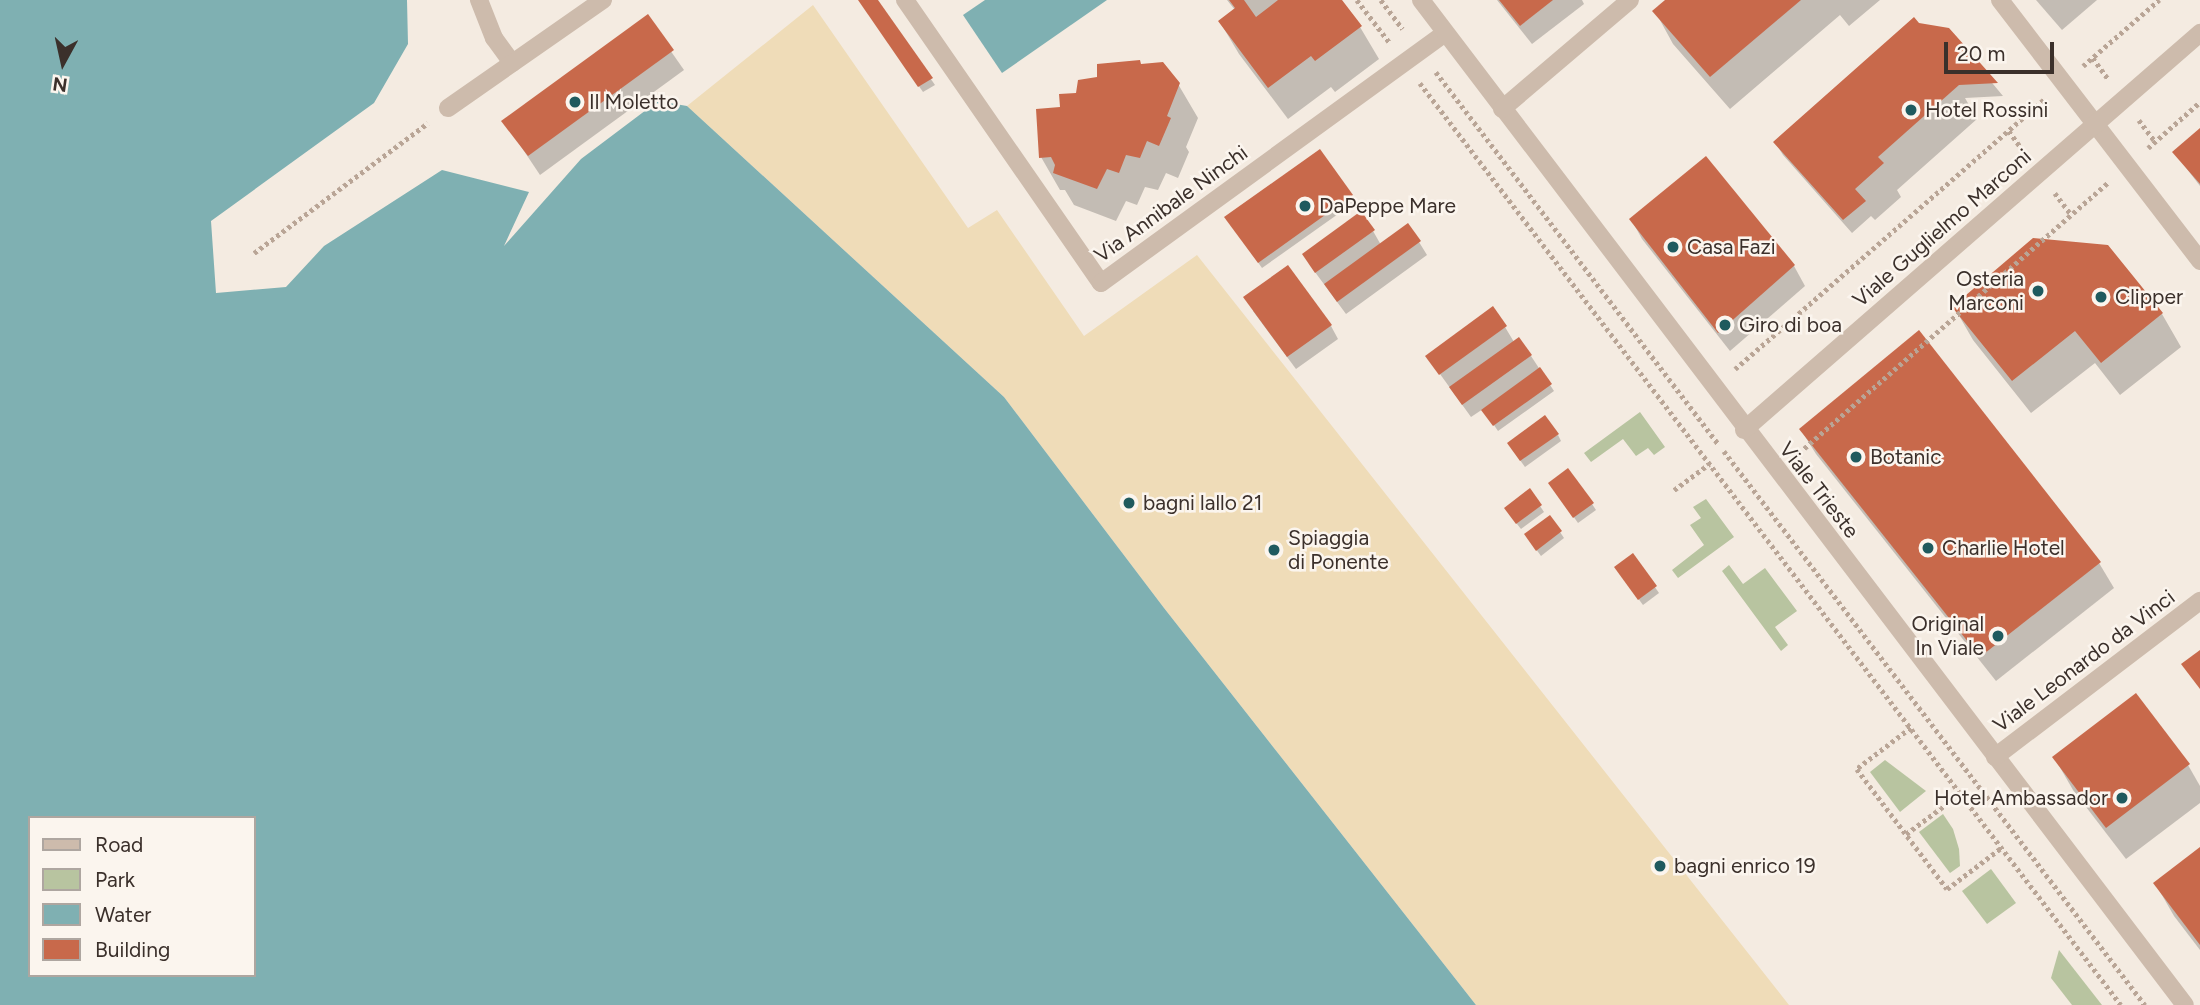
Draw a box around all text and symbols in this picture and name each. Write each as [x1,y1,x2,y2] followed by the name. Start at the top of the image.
[28,28,98,98] north arrow
[1948,28,2058,72] scale bar
[1957,41,2005,66] text: 20 m
[51,72,69,97] text: N
[589,89,679,115] place label: Il Moletto
[567,94,583,110] marker: Il Moletto
[1925,97,2048,123] place label: Hotel Rossini
[1903,102,1919,118] marker: Hotel Rossini
[1090,140,1252,268] street label: Via Annibale Ninchi
[1848,144,2036,312] street label: Viale Guglielmo Marconi
[1319,193,1456,219] place label: DaPeppe Mare
[1297,198,1313,214] marker: DaPeppe Mare
[1687,234,1776,260] place label: Casa Fazi
[1665,239,1681,255] marker: Casa Fazi
[1948,266,2024,316] place label: Osteria Marconi
[2030,283,2046,299] marker: Osteria Marconi
[2115,284,2183,310] place label: Clipper
[2093,289,2109,305] marker: Clipper
[1739,312,1842,338] place label: Giro di boa
[1717,317,1733,333] marker: Giro di boa
[1774,437,1864,543] street label: Viale Trieste
[1870,444,1942,470] place label: Botanic
[1848,449,1864,465] marker: Botanic
[1143,490,1262,516] place label: bagni lallo 21
[1121,495,1137,511] marker: bagni lallo 21
[1288,525,1389,575] place label: Spiaggia di Ponente
[1942,535,2065,561] place label: Charlie Hotel
[1920,540,1936,556] marker: Charlie Hotel
[1266,542,1282,558] marker: Spiaggia di Ponente
[1988,585,2180,737] street label: Viale Leonardo da Vinci
[1911,611,1984,661] place label: Original In Viale
[1990,628,2006,644] marker: Original In Viale
[1934,785,2108,811] place label: Hotel Ambassador
[2114,790,2130,806] marker: Hotel Ambassador
[28,816,256,977] legend
[95,832,143,857] text: Road
[1674,853,1816,879] place label: bagni enrico 19
[1652,858,1668,874] marker: bagni enrico 19
[95,867,135,892] text: Park
[95,902,151,927] text: Water
[95,937,170,962] text: Building

